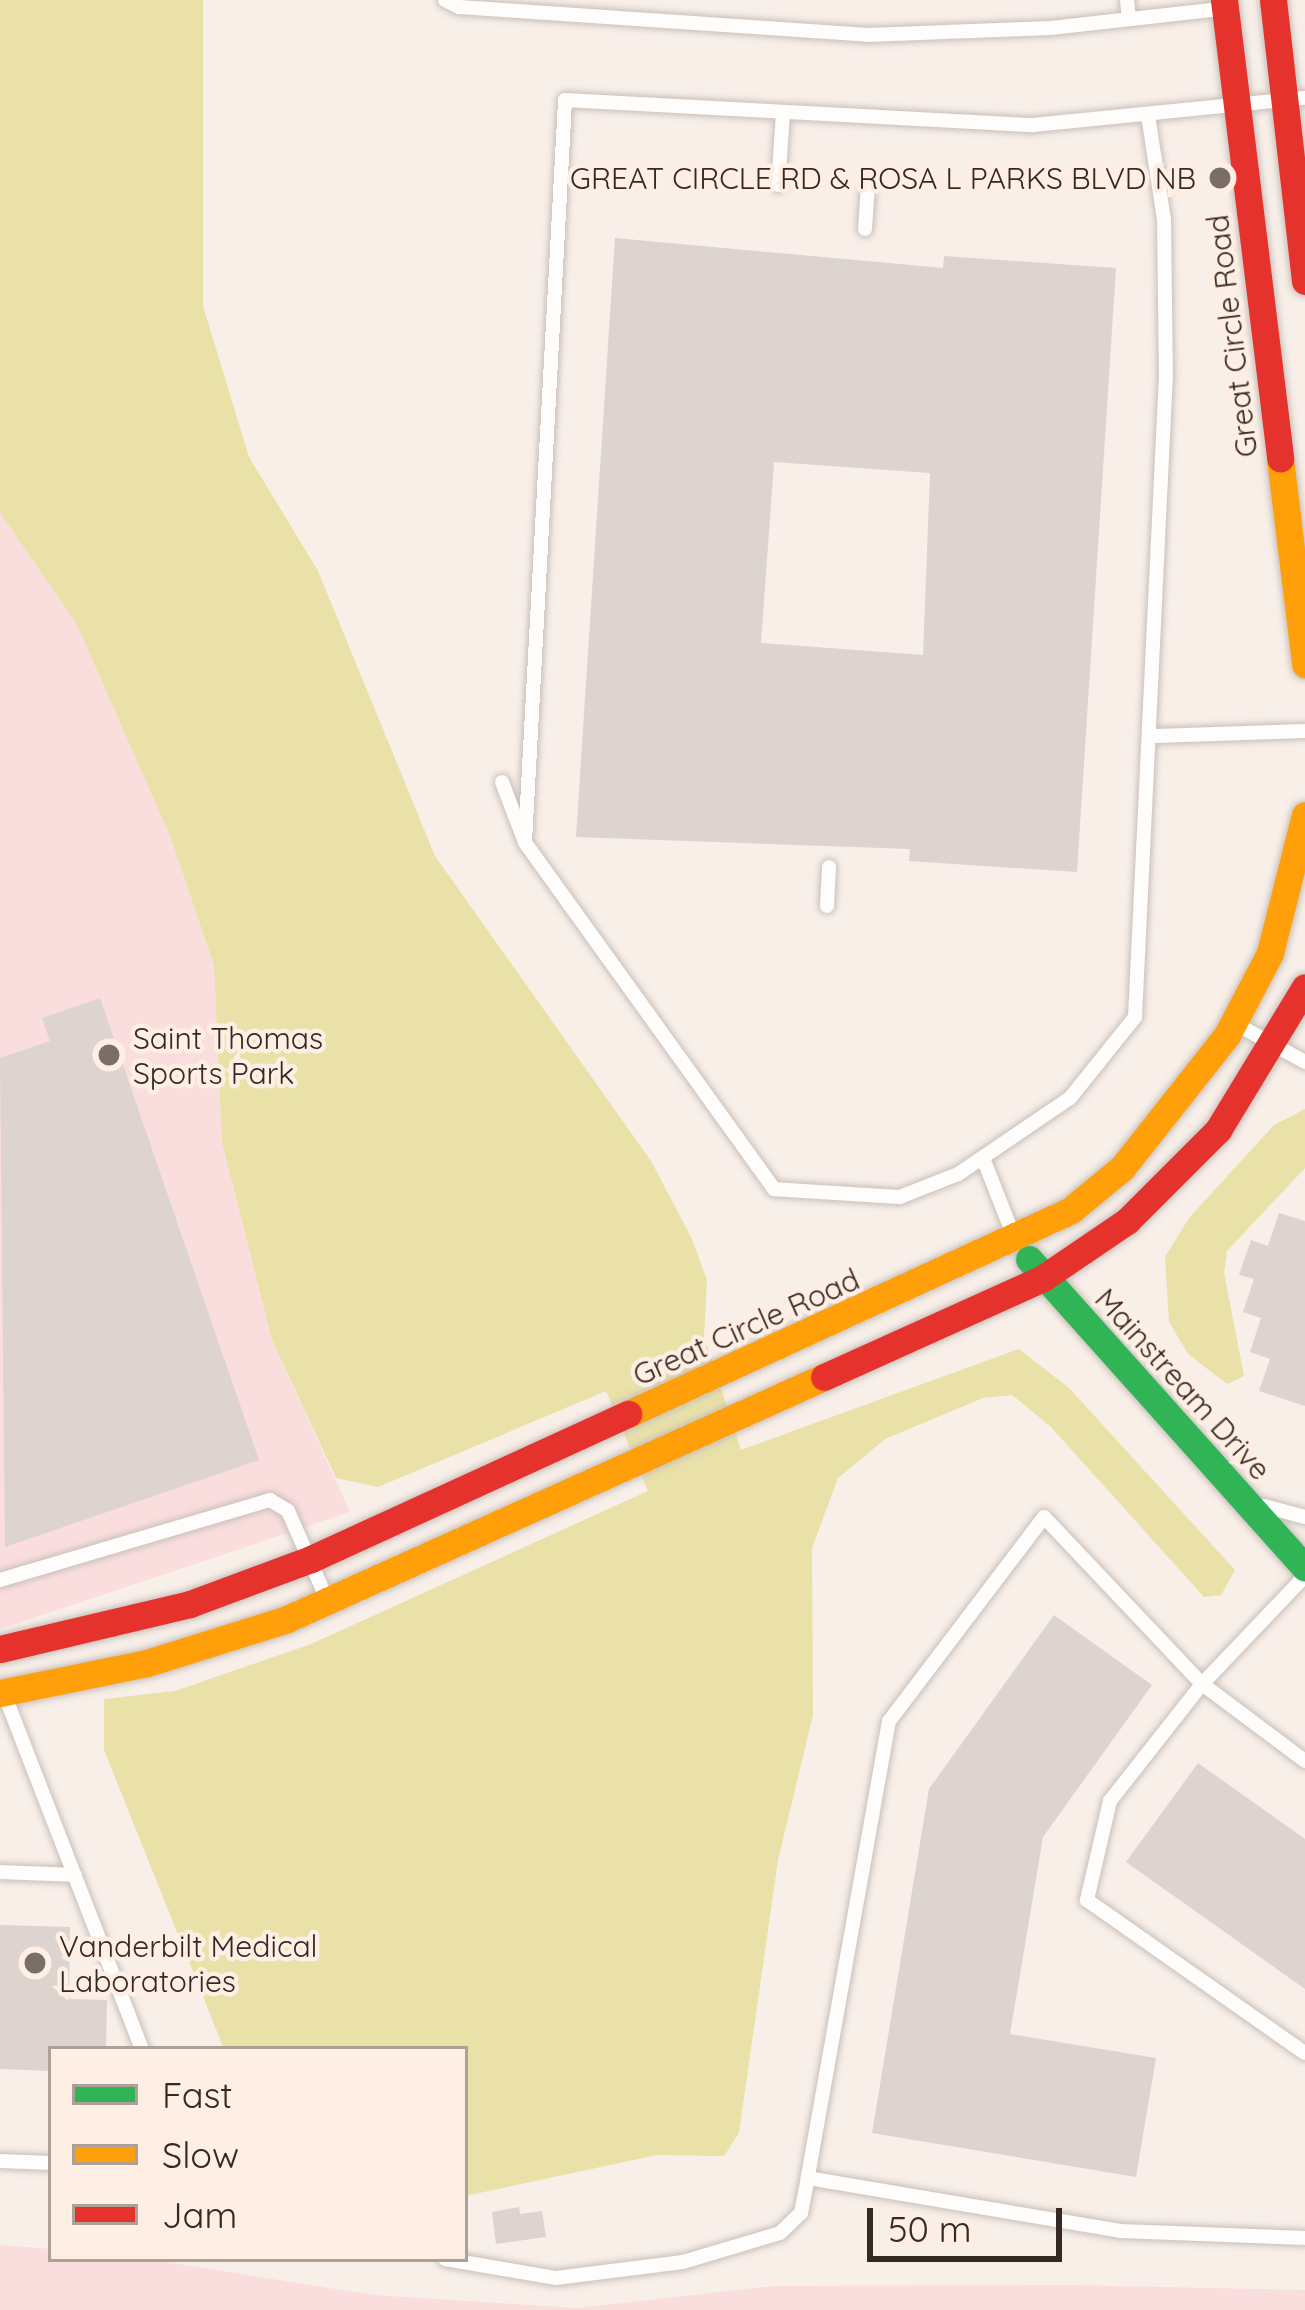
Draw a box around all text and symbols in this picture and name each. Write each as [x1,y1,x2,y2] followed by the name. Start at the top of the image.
[570,160,1196,196] place label: GREAT CIRCLE RD & ROSA L PARKS BLVD NB
[1207,165,1233,191] marker: GREAT CIRCLE RD & ROSA L PARKS BLVD NB
[1199,213,1265,459] street label: Great Circle Road
[133,1020,323,1090] place label: Saint Thomas Sports Park
[96,1042,122,1068] marker: Saint Thomas Sports Park
[627,1261,865,1393] street label: Great Circle Road
[1088,1281,1278,1487] street label: Mainstream Drive
[59,1928,318,1998] place label: Vanderbilt Medical Laboratories
[22,1950,48,1976] marker: Vanderbilt Medical Laboratories
[48,2046,468,2262] legend
[162,2072,233,2117] text: Fast
[162,2132,239,2177] text: Slow
[873,2184,1068,2258] scale bar
[162,2192,237,2237] text: Jam
[888,2206,972,2251] text: 50 m

